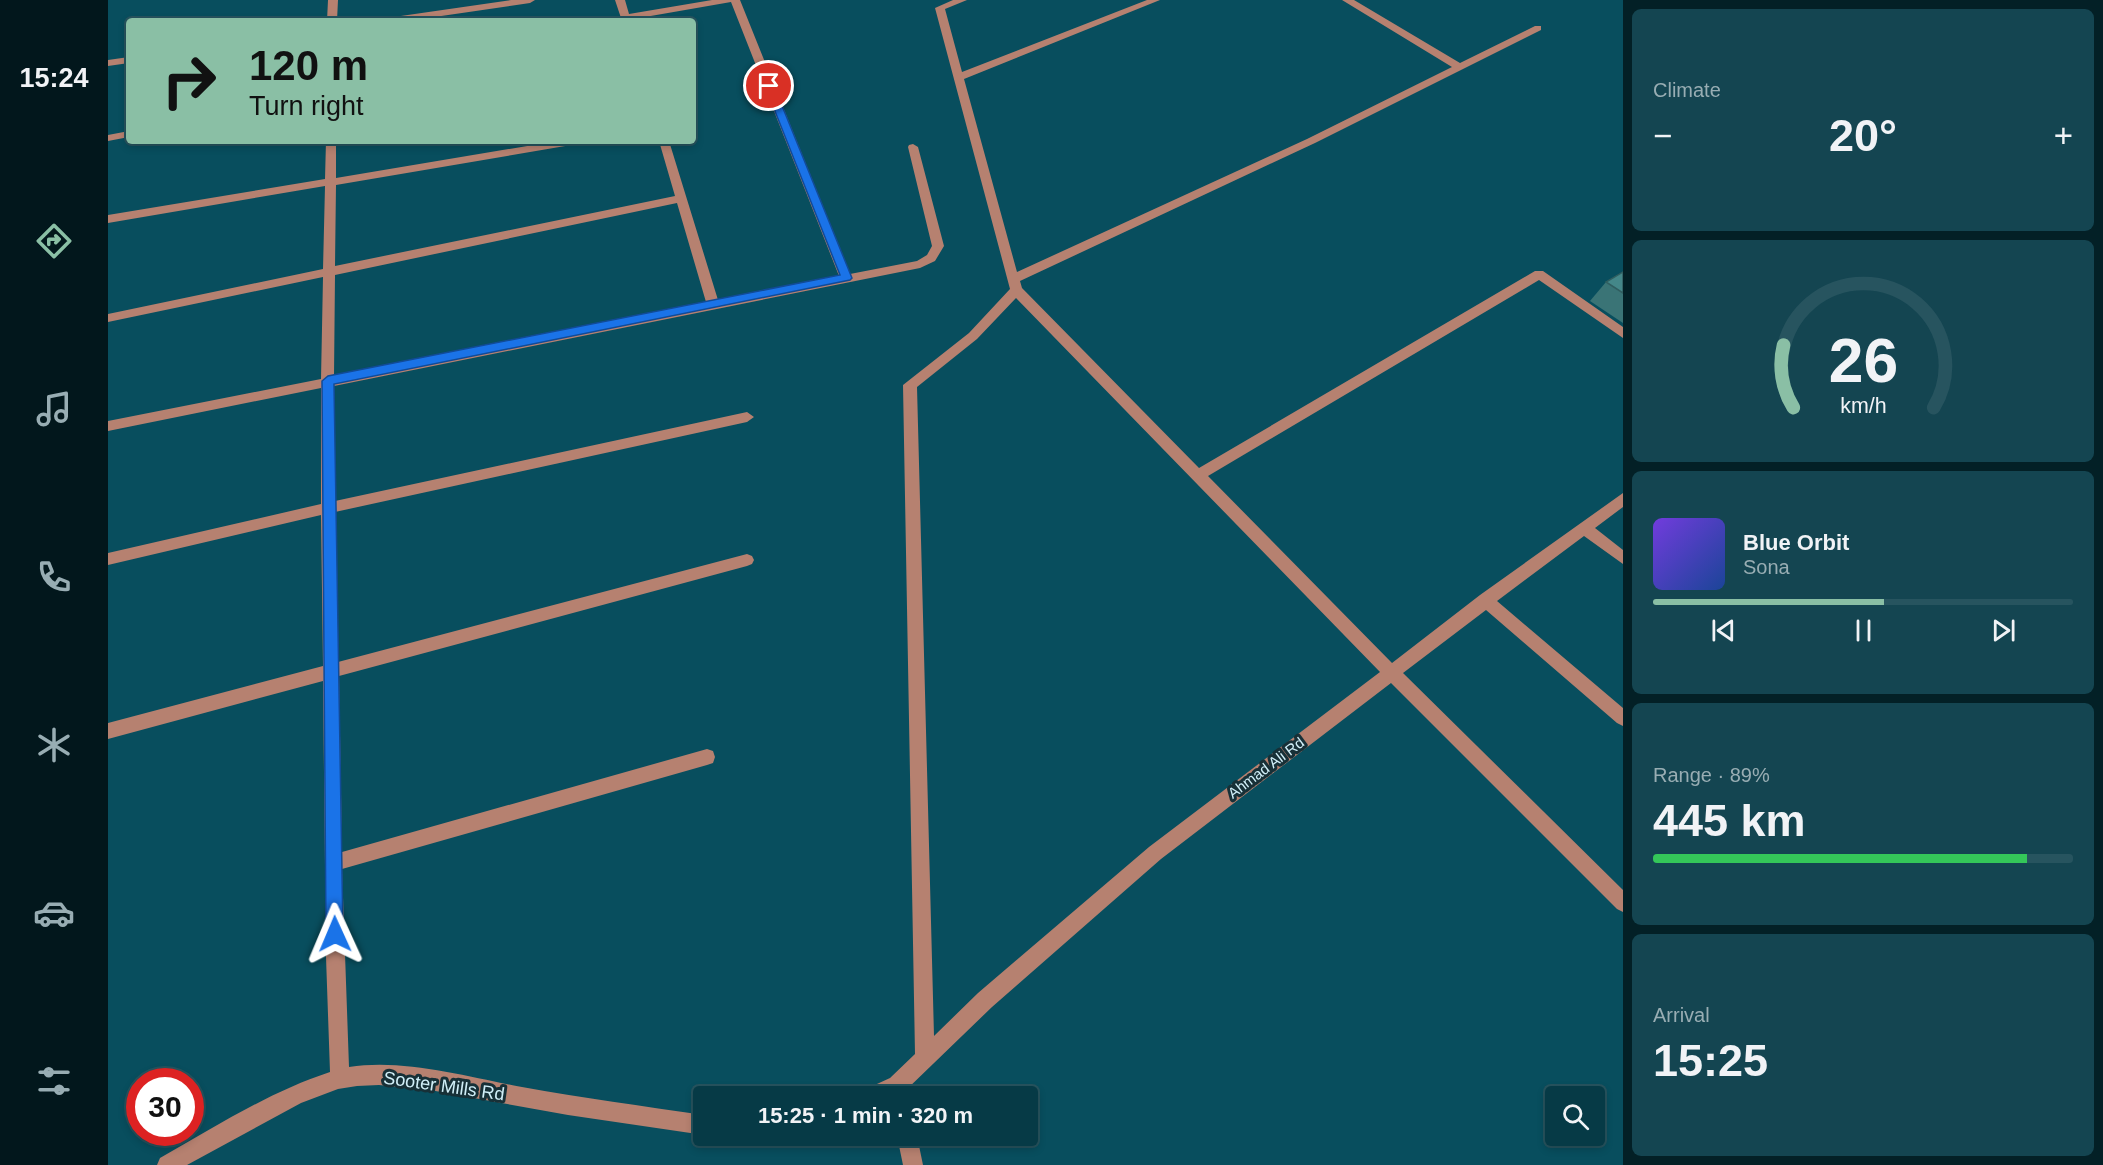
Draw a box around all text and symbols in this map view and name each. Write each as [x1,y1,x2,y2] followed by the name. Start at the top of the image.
[150,42,228,120] icon: right
[249,42,368,89] text: 120 m
[743,60,794,111] pin
[19,63,89,93] text: 15:24
[752,69,785,102] icon: arrive
[1653,79,1721,101] text: Climate
[249,91,364,121] text: Turn right
[1829,110,1897,161] text: 20°
[1653,117,1672,154] text: −
[2054,117,2073,154] text: +
[33,220,75,262] icon: directions
[1828,326,1898,395] text: 26
[33,388,75,430] icon: music
[1840,395,1886,419] text: km/h
[1743,530,1849,555] text: Blue Orbit
[33,556,75,598] icon: phone
[1743,556,1790,578] text: Sona
[1707,614,1740,647] icon: previous
[1847,614,1880,647] icon: pause
[1987,614,2020,647] icon: next
[33,724,75,766] icon: climate
[1224,733,1307,802] street label: Ahmad Ali Rd
[1653,764,1770,786] text: Range · 89%
[1653,795,1806,846] text: 445 km
[33,892,75,934] icon: car
[303,902,367,966] position arrow
[1653,1004,1710,1026] text: Arrival
[1653,1035,1768,1086] text: 15:25
[33,1060,75,1102] icon: filters
[126,1068,204,1146] speed limit sign: 30
[382,1068,506,1104] street label: Sooter Mills Rd
[1545,1086,1605,1146] map controls
[1545,1086,1605,1146] button: search
[758,1103,973,1128] text: 15:25 · 1 min · 320 m

